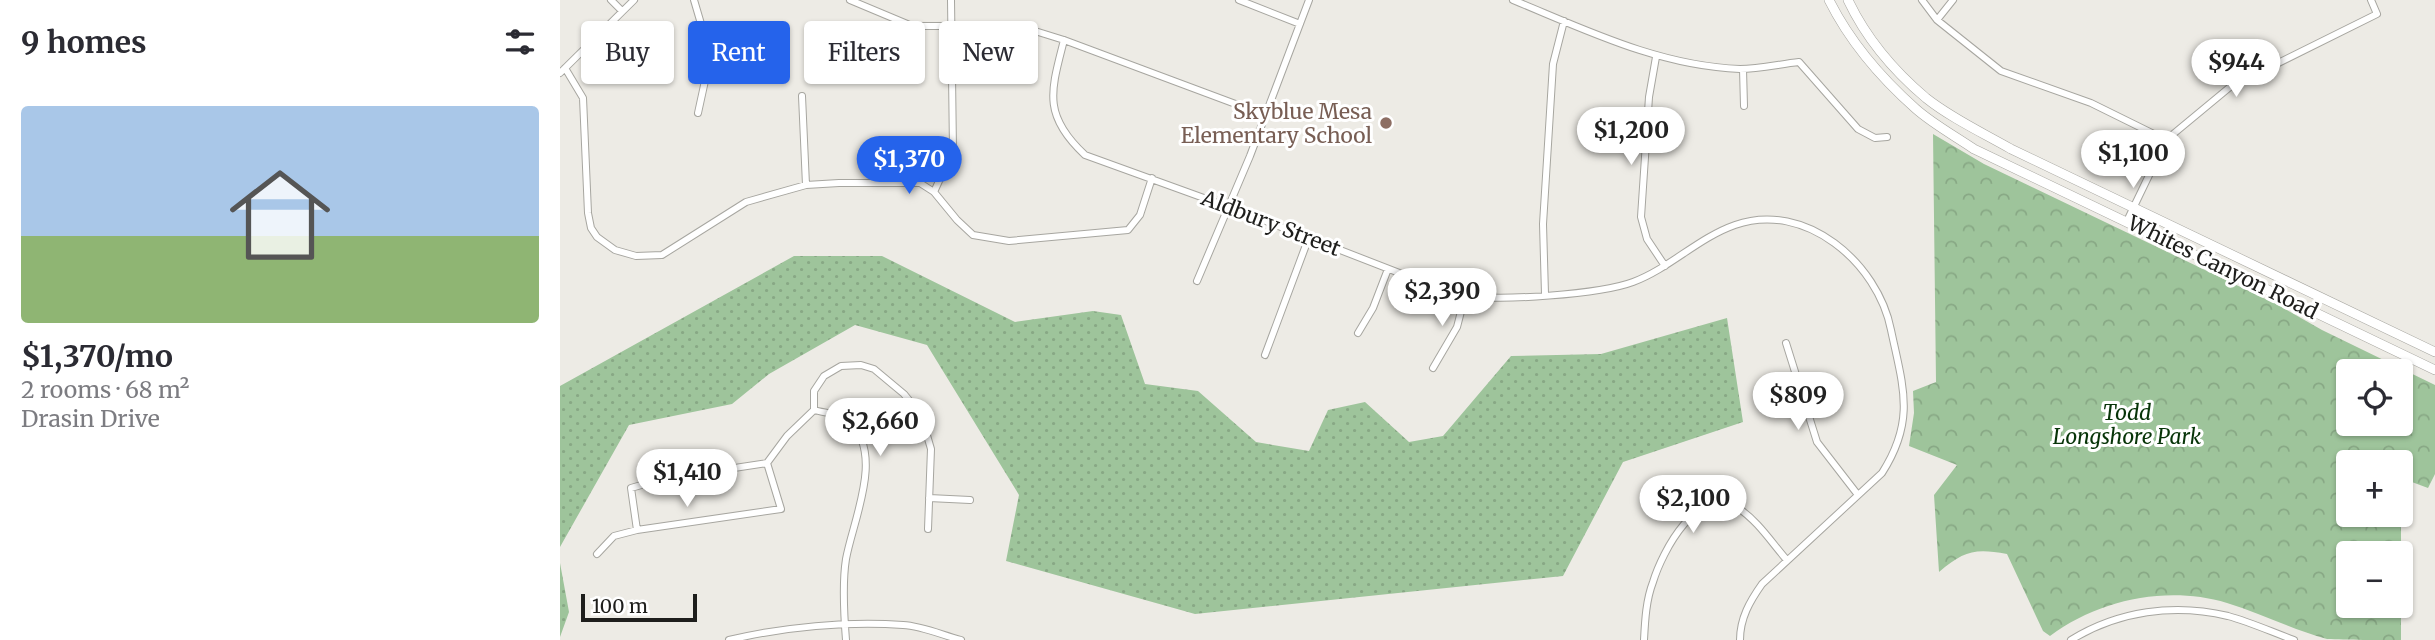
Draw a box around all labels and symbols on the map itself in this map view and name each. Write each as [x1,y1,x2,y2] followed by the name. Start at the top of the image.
[2195,40,2277,99] pin: $944
[1181,98,1373,149] place label: Skyblue Mesa Elementary School
[1574,108,1688,167] pin: $1,200
[1378,115,1394,131] marker: Skyblue Mesa Elementary School
[2076,130,2190,190] pin: $1,100
[852,136,966,196] pin: $1,370
[1197,184,1344,262] street label: Aldbury Street
[2122,209,2323,325] street label: Whites Canyon Road
[1385,268,1499,328] pin: $2,390
[1757,372,1839,432] pin: $809
[823,398,937,458] pin: $2,660
[2053,399,2202,450] park label: Todd Longshore Park
[630,449,744,509] pin: $1,410
[1636,476,1750,535] pin: $2,100
[581,591,696,623] scale bar

